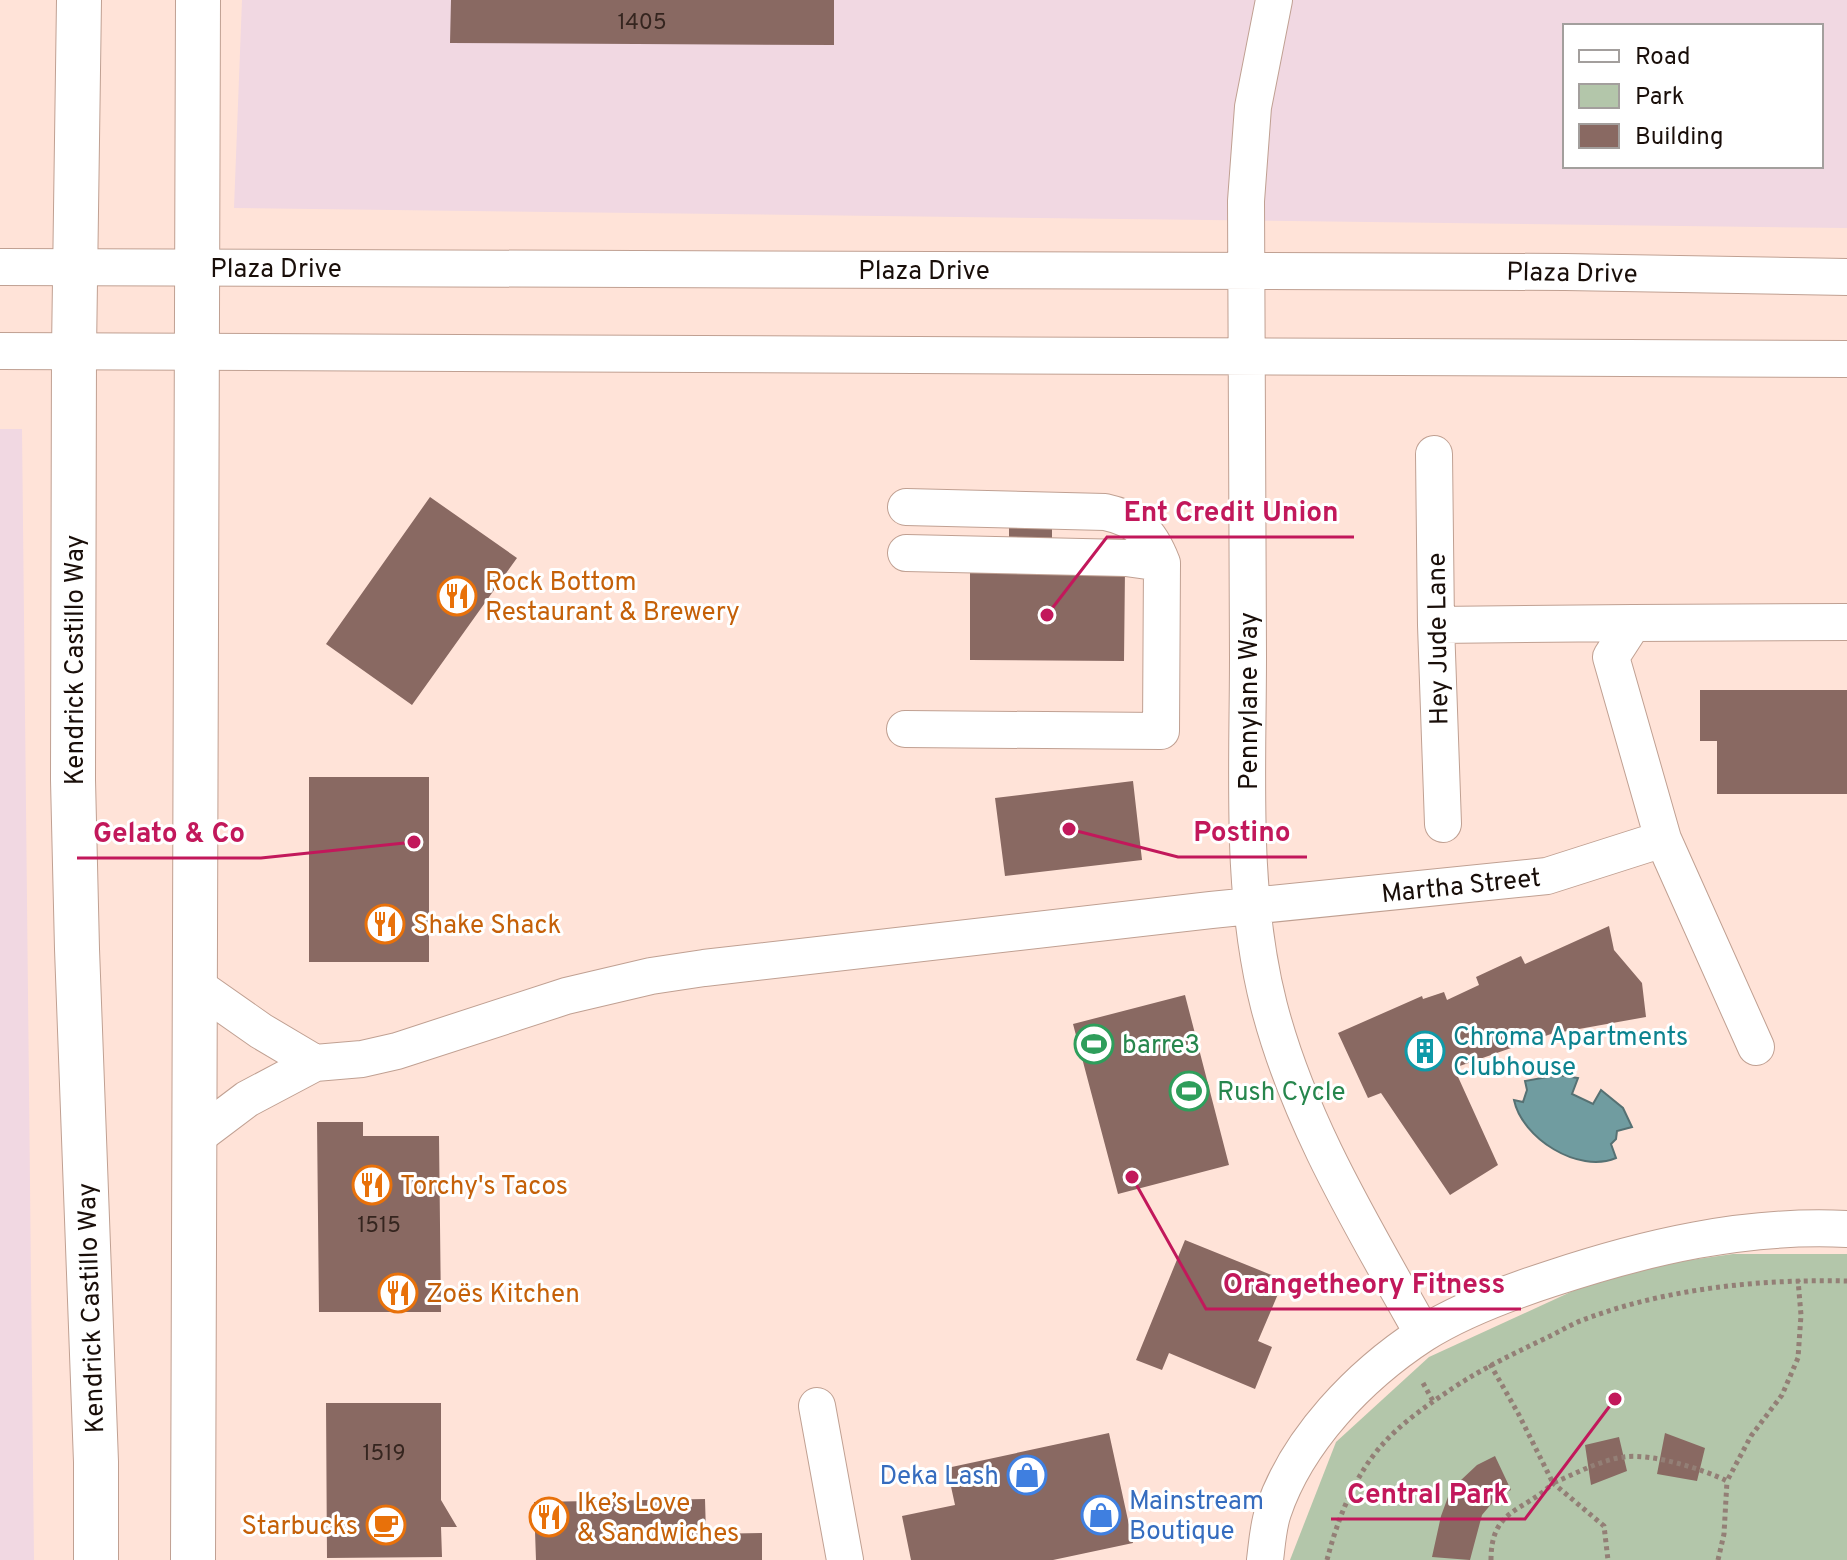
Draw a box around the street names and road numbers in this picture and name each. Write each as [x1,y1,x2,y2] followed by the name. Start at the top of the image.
[210,254,342,287] street label: Plaza Drive
[858,256,990,289] street label: Plaza Drive
[1506,257,1638,292] street label: Plaza Drive
[60,535,93,785] street label: Kendrick Castillo Way
[1421,552,1458,726] street label: Hey Jude Lane
[1234,612,1267,790] street label: Pennylane Way
[1380,863,1543,912] street label: Martha Street
[72,1182,113,1434] street label: Kendrick Castillo Way

